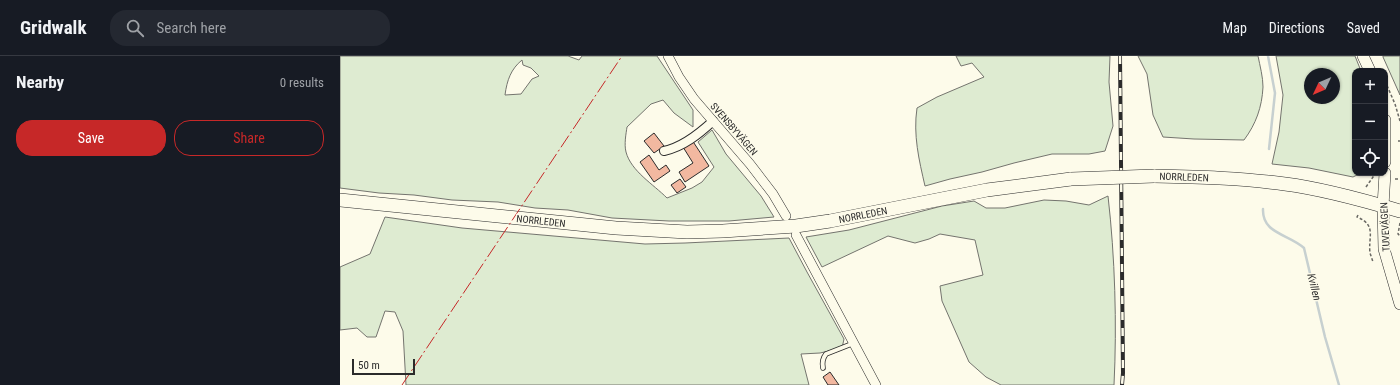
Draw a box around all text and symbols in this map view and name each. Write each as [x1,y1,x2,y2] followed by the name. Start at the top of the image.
[110,10,390,46] search box
[20,16,86,39] text: Gridwalk
[124,17,146,39] icon: search
[156,19,226,37] text: Search here
[1223,20,1247,36] text: Map
[1269,20,1325,36] text: Directions
[1347,20,1380,36] text: Saved
[1304,68,1340,104] north arrow
[1352,68,1388,176] map controls
[1352,68,1388,104] button: +
[16,72,64,92] text: Nearby
[280,75,324,90] text: 0 results
[708,100,760,157] street label: SVENSBYVÄGEN
[1352,104,1388,140] button: −
[16,120,166,156] button: Save
[174,120,324,156] button: Share
[1352,140,1388,176] button: locate
[1159,171,1209,183] street label: NORRLEDEN
[1377,202,1392,252] street label: TUVEVÄGEN
[838,205,888,225] street label: NORRLEDEN
[516,213,566,229] street label: NORRLEDEN
[1304,272,1324,302] water label: Kvillen
[352,357,415,376] scale bar
[358,359,380,372] text: 50 m

